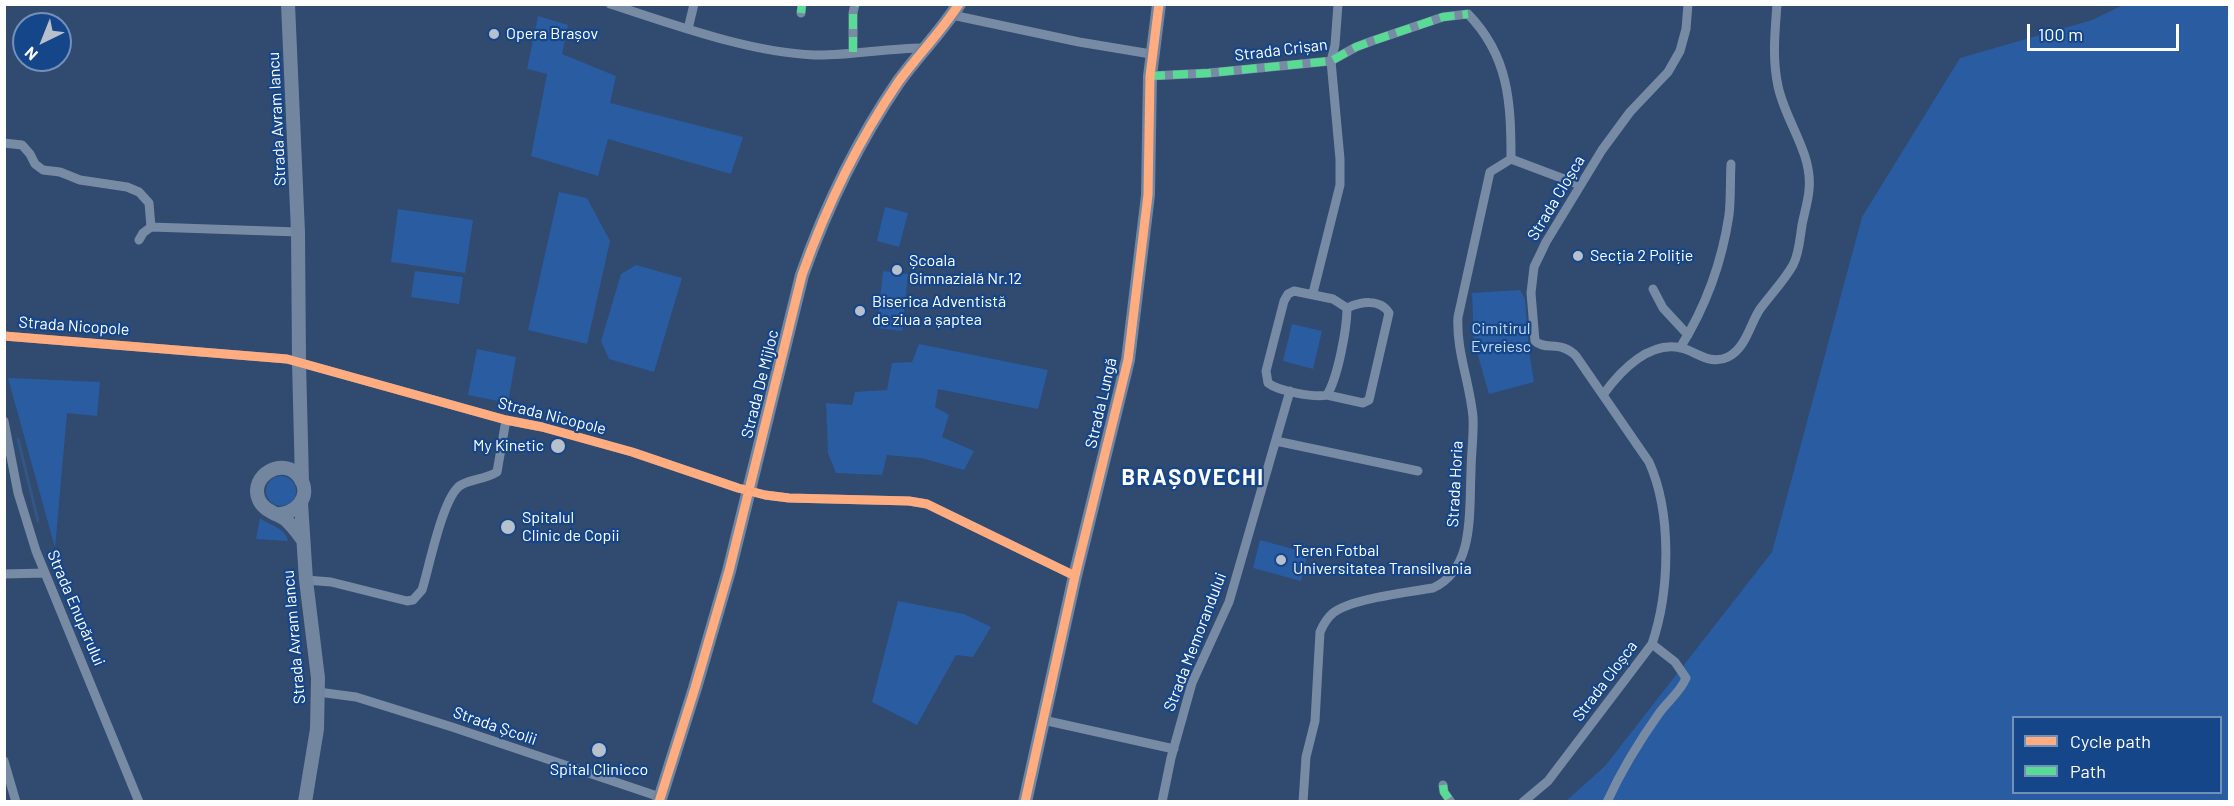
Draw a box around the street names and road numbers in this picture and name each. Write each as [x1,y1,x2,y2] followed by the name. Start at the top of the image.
[1233,35,1329,65] street label: Strada Crișan
[264,51,290,187] street label: Strada Avram Iancu
[1523,152,1589,244] street label: Strada Cloșca
[18,313,130,339] street label: Strada Nicopole
[737,328,783,440] street label: Strada De Mijloc
[1081,356,1121,450] street label: Strada Lungă
[496,393,608,439] street label: Strada Nicopole
[1443,440,1467,528] street label: Strada Horia
[43,547,109,669] street label: Strada Enupărului
[279,569,309,705] street label: Strada Avram Iancu
[1160,570,1230,714] street label: Strada Memorandului
[1569,637,1641,725] street label: Strada Cloșca
[451,703,539,749] street label: Strada Școlii

